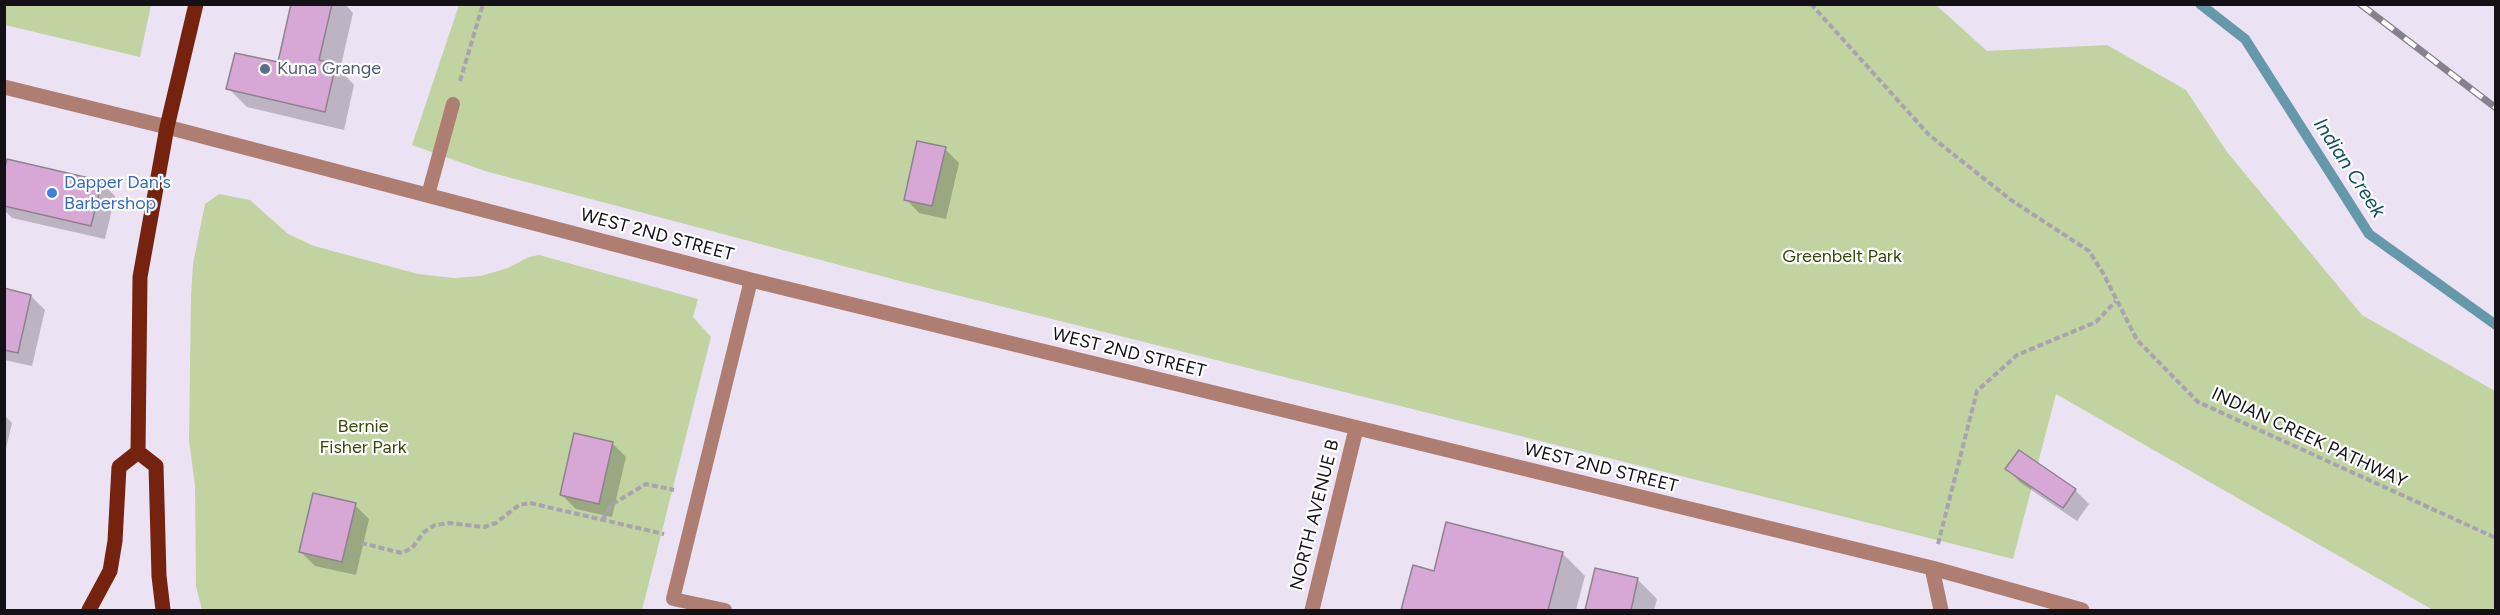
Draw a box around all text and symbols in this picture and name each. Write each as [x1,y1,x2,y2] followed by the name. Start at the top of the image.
[277,58,381,80] place label: Kuna Grange
[258,62,272,76] marker: Kuna Grange
[2308,114,2390,222] water label: Indian Creek
[64,172,171,214] place label: Dapper Dan's Barbershop
[45,186,59,200] marker: Dapper Dan's Barbershop
[578,204,736,266] street label: WEST 2ND STREET
[1782,246,1902,268] park label: Greenbelt Park
[1050,323,1208,383] street label: WEST 2ND STREET
[2208,383,2410,493] street label: INDIAN CREEK PATHWAY
[320,416,406,458] park label: Bernie Fisher Park
[1286,438,1344,592] street label: NORTH AVENUE B
[1522,438,1680,498] street label: WEST 2ND STREET

